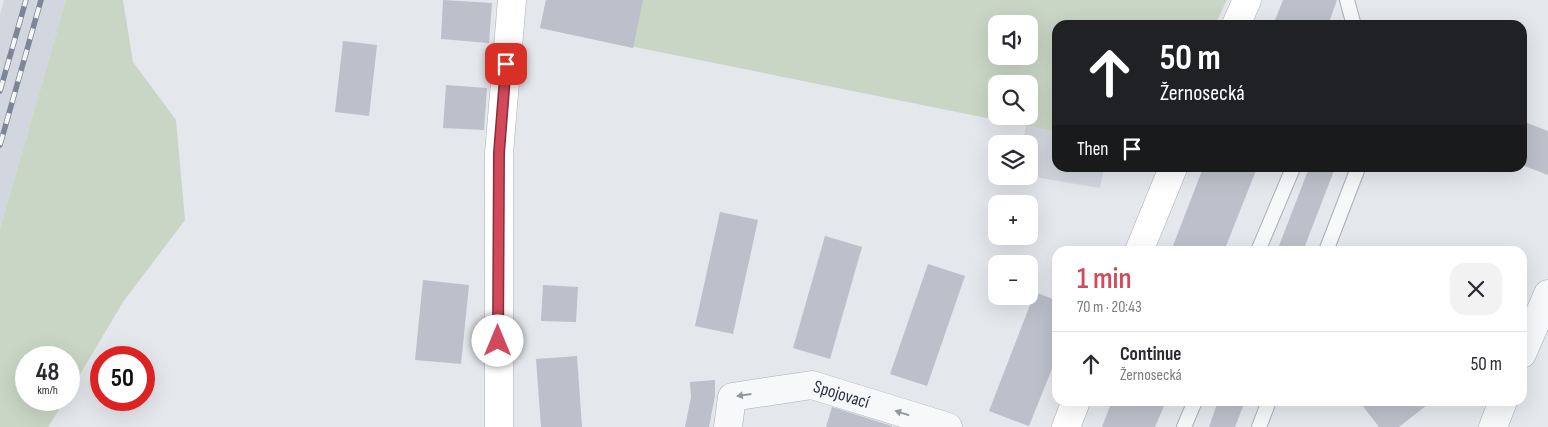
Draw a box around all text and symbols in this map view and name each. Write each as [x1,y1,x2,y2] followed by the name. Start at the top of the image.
[988,15,1038,305] map controls
[988,15,1038,65] button: sound
[1160,37,1221,80] text: 50 m
[1077,40,1142,105] icon: ahead
[485,43,527,85] pin
[492,50,520,78] icon: arrive
[988,75,1038,125] button: search
[1160,80,1245,107] text: Žernosecká
[988,135,1038,185] button: layers
[1118,135,1146,163] icon: arrive
[1077,138,1108,161] text: Then
[988,195,1038,245] button: +
[988,255,1038,305] button: −
[1077,261,1132,297] text: 1 min
[1450,263,1502,315] button: close
[1077,298,1142,317] text: 70 m · 20:43
[471,314,523,366] position arrow
[1120,343,1181,366] text: Continue
[90,346,155,411] speed limit sign: 50
[1077,350,1105,378] icon: ahead
[1471,353,1502,376] text: 50 m
[36,357,59,388] text: 48
[1120,366,1182,385] text: Žernosecká
[811,376,872,413] street label: Spojovací
[37,383,58,398] text: km/h
[736,392,752,400] one-way arrow
[894,408,909,416] one-way arrow

